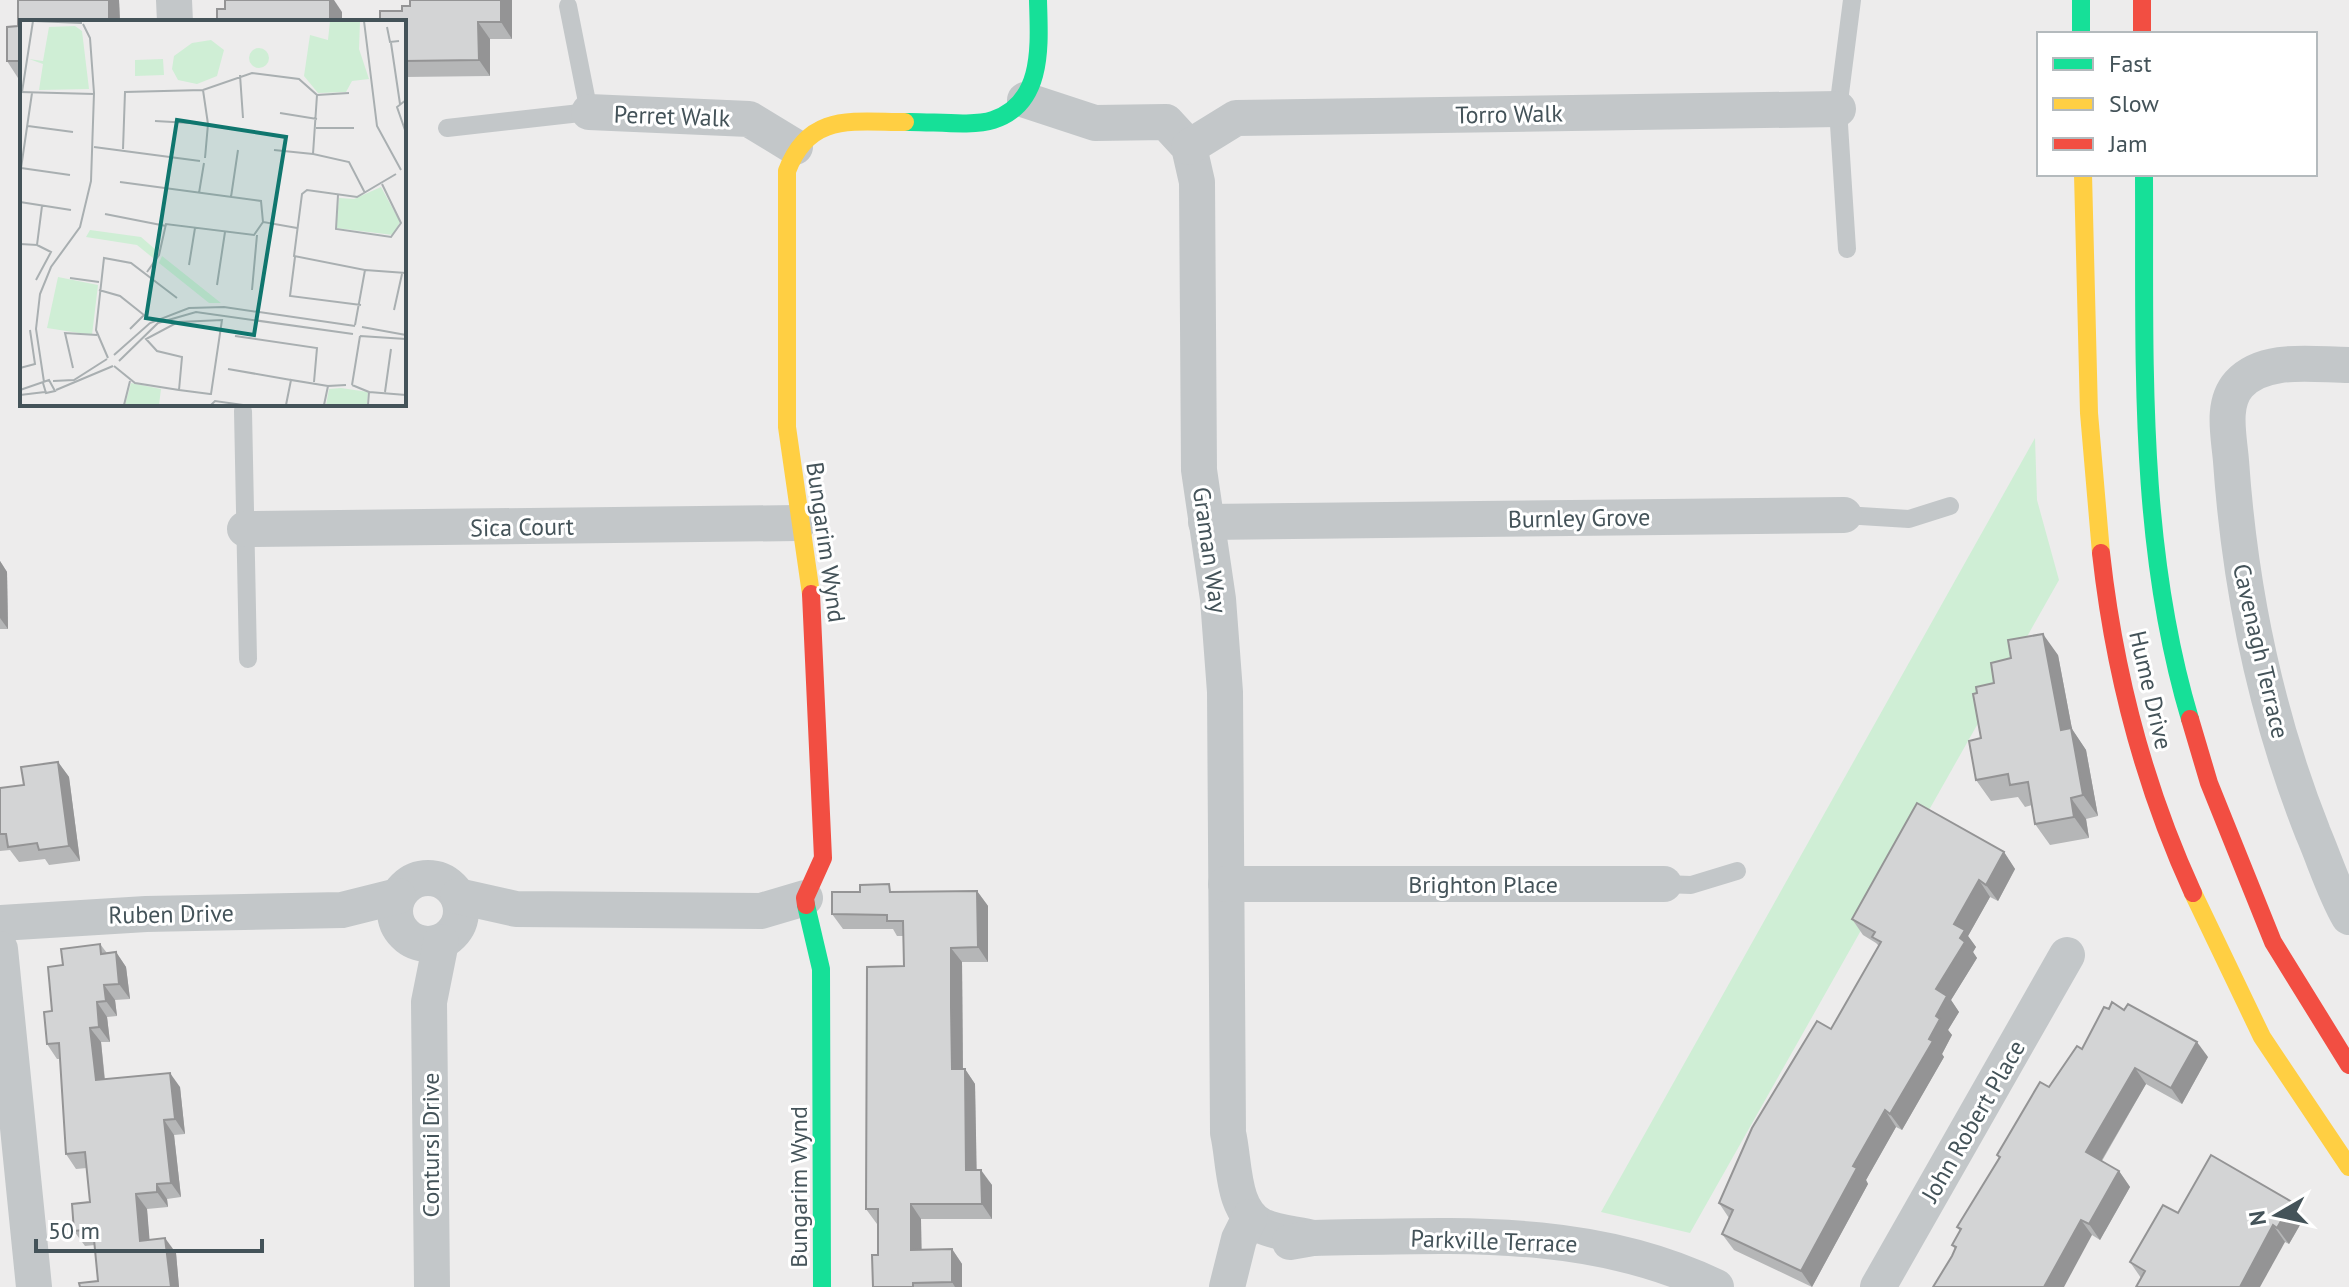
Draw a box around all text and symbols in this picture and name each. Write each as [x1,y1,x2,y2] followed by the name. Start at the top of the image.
[20,20,406,406] inset map
[2037,32,2317,176] legend
[2109,48,2152,79] text: Fast
[2109,88,2159,119] text: Slow
[613,98,731,134] street label: Perret Walk
[1455,98,1564,130] street label: Torro Walk
[2108,128,2147,159] text: Jam
[799,460,853,624] street label: Bungarim Wynd
[1186,485,1234,615] street label: Graman Way
[1507,501,1651,535] street label: Burnley Grove
[470,511,574,543] street label: Sica Court
[2226,561,2296,741] street label: Cavenagh Terrace
[2122,628,2180,752] street label: Hume Drive
[1408,869,1558,900] street label: Brighton Place
[108,897,234,931] street label: Ruben Drive
[1914,1034,2032,1208] street label: John Robert Place
[415,1073,446,1217] street label: Contursi Drive
[783,1106,814,1268] street label: Bungarim Wynd
[2237,1175,2317,1255] north arrow
[36,1203,262,1253] scale bar
[2242,1209,2272,1227] text: N
[48,1215,100,1246] text: 50 m
[1410,1223,1578,1259] street label: Parkville Terrace

